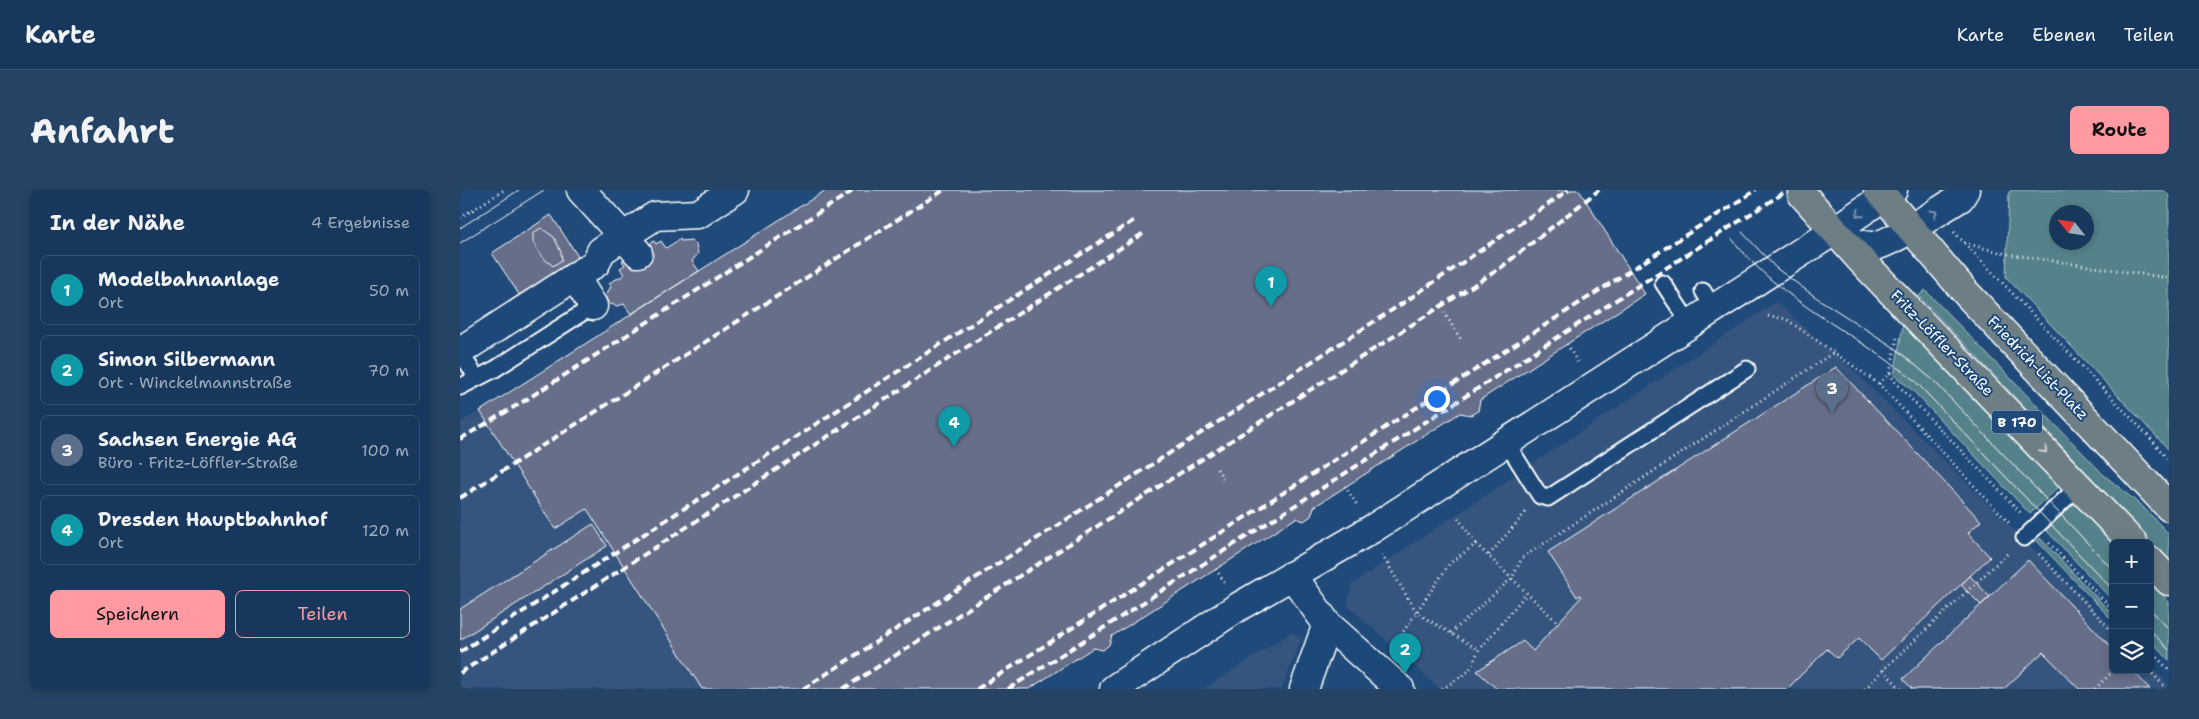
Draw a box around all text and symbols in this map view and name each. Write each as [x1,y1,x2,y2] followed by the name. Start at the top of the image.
[25,19,96,51] text: Karte
[1957,23,2004,47] text: Karte
[2032,23,2096,47] text: Ebenen
[2124,23,2174,47] text: Teilen
[2070,106,2169,154] button: Route
[30,107,174,154] text: Anfahrt
[2049,205,2094,250] north arrow
[1855,208,1864,217] one-way arrow
[50,209,185,237] text: In der Nähe
[1929,209,1938,219] one-way arrow
[311,212,410,233] text: 4 Ergebnisse
[1255,266,1287,307] pin: 1
[98,267,279,292] text: Modelbahnanlage
[63,280,71,301] text: 1
[369,280,409,301] text: 50 m
[1886,286,1998,400] street label: Fritz-Löffler-Straße
[98,292,124,313] text: Ort
[1983,312,2093,424] street label: Friedrich-List-Platz
[98,347,275,372] text: Simon Silbermann
[61,360,73,381] text: 2
[368,360,409,381] text: 70 m
[98,372,292,393] text: Ort · Winckelmannstraße
[1816,372,1848,413] pin: 3
[1424,386,1450,412] your location
[938,406,970,447] pin: 4
[1992,410,2042,433] road number: B 170
[98,427,296,452] text: Sachsen Energie AG
[61,440,73,461] text: 3
[361,440,409,461] text: 100 m
[2038,444,2047,453] one-way arrow
[98,452,298,473] text: Büro · Fritz-Löffler-Straße
[98,507,328,532] text: Dresden Hauptbahnhof
[61,520,73,541] text: 4
[362,520,409,541] text: 120 m
[98,532,124,553] text: Ort
[2109,539,2154,674] map controls
[2109,539,2154,584] button: +
[2109,584,2154,629] button: −
[50,590,225,638] button: Speichern
[235,590,410,638] button: Teilen
[2109,629,2154,674] button: layers
[1389,633,1421,674] pin: 2

